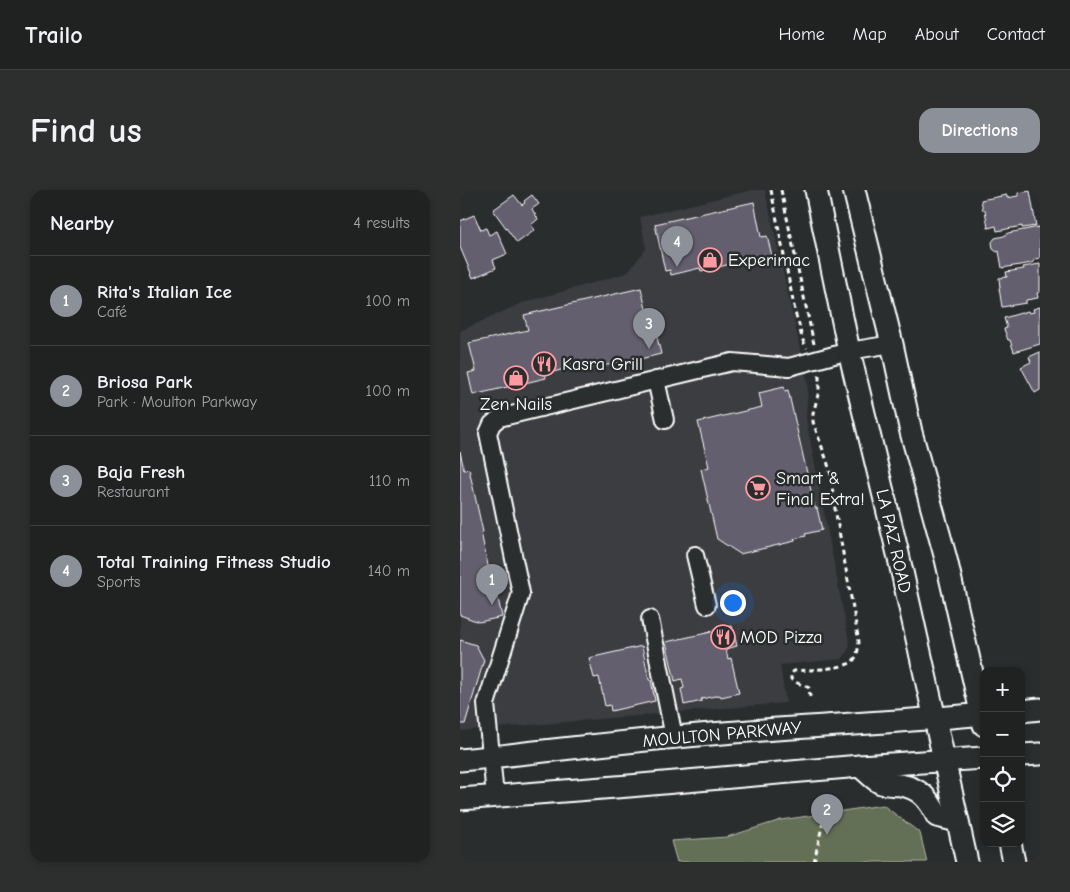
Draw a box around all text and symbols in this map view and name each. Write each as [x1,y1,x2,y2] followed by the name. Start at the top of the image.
[25,21,83,49] text: Trailo
[778,24,825,45] text: Home
[853,24,887,45] text: Map
[915,24,959,45] text: About
[987,24,1045,45] text: Contact
[919,108,1040,153] button: Directions
[30,110,142,151] text: Find us
[50,211,114,235] text: Nearby
[353,214,410,232] text: 4 results
[661,226,693,267] pin: 4
[697,247,723,273] shop icon: Experimac
[728,250,810,271] place label: Experimac
[97,281,232,303] text: Rita's Italian Ice
[63,292,69,310] text: 1
[366,292,410,310] text: 100 m
[97,303,127,321] text: Café
[633,308,665,349] pin: 3
[531,351,557,377] restaurant icon: Kasra Grill
[562,354,643,375] place label: Kasra Grill
[503,365,529,391] shop icon: Zen Nails
[97,371,192,393] text: Briosa Park
[62,382,70,400] text: 2
[366,382,410,400] text: 100 m
[97,393,257,411] text: Park · Moulton Parkway
[480,394,552,415] place label: Zen Nails
[97,461,185,483] text: Baja Fresh
[776,468,865,510] place label: Smart & Final Extra!
[62,472,70,490] text: 3
[369,472,410,490] text: 110 m
[745,475,771,501] supermarket icon: Smart & Final Extra!
[97,483,169,501] text: Restaurant
[871,487,916,595] street label: LA PAZ ROAD
[97,551,331,573] text: Total Training Fitness Studio
[62,562,70,580] text: 4
[368,562,410,580] text: 140 m
[476,564,508,605] pin: 1
[97,573,140,591] text: Sports
[720,590,746,616] your location
[710,624,736,650] restaurant icon: MOD Pizza
[740,627,823,648] place label: MOD Pizza
[980,667,1025,847] map controls
[980,667,1025,712] button: +
[980,712,1025,757] button: −
[642,717,803,752] street label: MOULTON PARKWAY
[980,757,1025,802] button: locate
[811,794,843,835] pin: 2
[980,802,1025,847] button: layers

